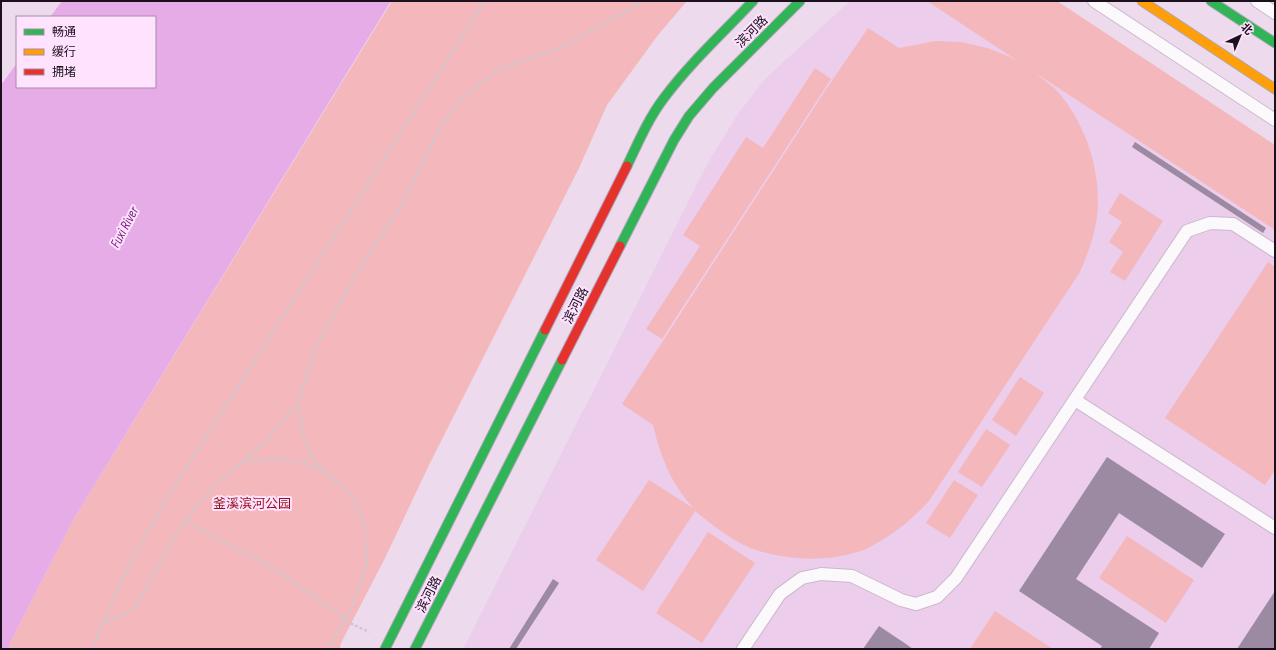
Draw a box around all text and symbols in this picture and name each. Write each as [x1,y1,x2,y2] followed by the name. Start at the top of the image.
[732,12,771,51] street label: 滨河路
[16,16,156,88] legend
[1220,16,1260,56] north arrow
[1238,21,1255,38] text: 北
[52,25,76,40] text: 畅通
[52,45,76,60] text: 缓行
[52,65,76,80] text: 拥堵
[107,203,143,251] water label: Fuxi River
[560,284,592,326] street label: 滨河路
[213,496,291,512] park label: 釜溪滨河公园
[413,573,445,615] street label: 滨河路

